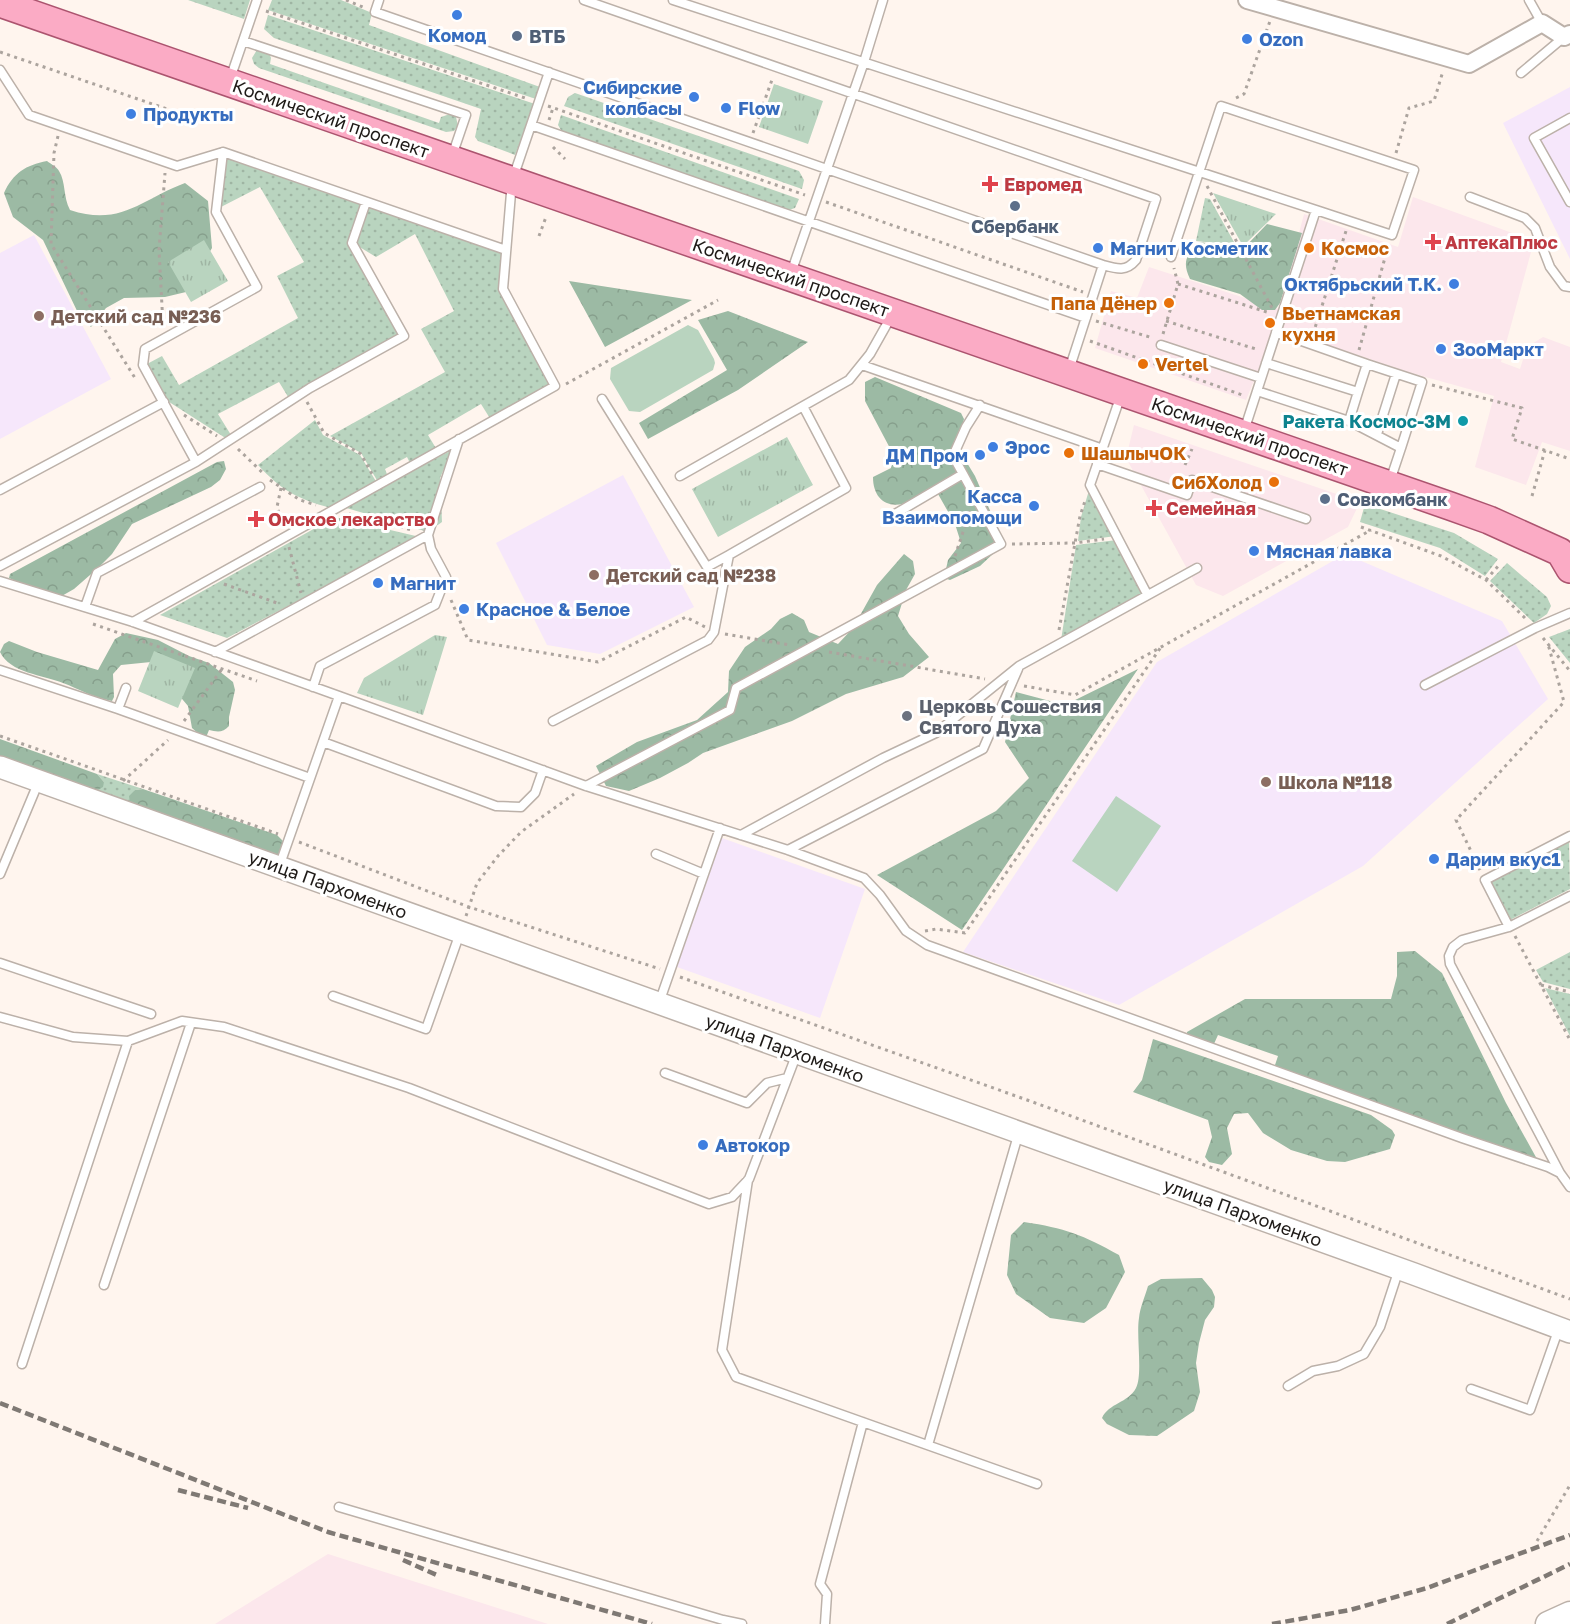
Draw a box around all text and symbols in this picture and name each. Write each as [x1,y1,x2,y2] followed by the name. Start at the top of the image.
[450,8,464,22] marker: Комод
[428,24,486,46] place label: Комод
[529,25,566,47] place label: ВТБ
[1259,28,1304,50] place label: Ozon
[510,29,524,43] marker: ВТБ
[1240,32,1254,46] marker: Ozon
[230,74,432,162] street label: Космический проспект
[583,76,682,119] place label: Сибирские колбасы
[687,90,701,104] marker: Сибирские колбасы
[738,97,780,119] place label: Flow
[719,101,733,115] marker: Flow
[143,103,234,125] place label: Продукты
[124,107,138,121] marker: Продукты
[1004,173,1082,195] place label: Евромед
[981,175,999,193] marker: Евромед
[1008,199,1022,213] marker: Сбербанк
[971,215,1060,237] place label: Сбербанк
[1445,231,1558,253] place label: АптекаПлюс
[690,233,892,321] street label: Космический проспект
[1426,235,1440,249] marker: АптекаПлюс
[1110,237,1269,259] place label: Магнит Косметик
[1321,237,1389,259] place label: Космос
[1091,241,1105,255] marker: Магнит Косметик
[1302,241,1316,255] marker: Космос
[1284,273,1442,295] place label: Октябрьский Т.К.
[1447,277,1461,291] marker: Октябрьский Т.К.
[1051,292,1157,314] place label: Папа Дёнер
[1162,296,1176,310] marker: Папа Дёнер
[1282,302,1401,345] place label: Вьетнамская кухня
[51,305,221,327] place label: Детский сад №236
[32,309,46,323] marker: Детский сад №236
[1263,316,1277,330] marker: Вьетнамская кухня
[1453,338,1544,360] place label: ЗооМаркт
[1434,342,1448,356] marker: ЗооМаркт
[1155,353,1209,375] place label: Vertel
[1136,357,1150,371] marker: Vertel
[1149,392,1351,480] street label: Космический проспект
[1282,410,1451,432] place label: Ракета Космос-3М
[1456,414,1470,428] marker: Ракета Космос-3М
[1005,436,1050,458] place label: Эрос
[986,440,1000,454] marker: Эрос
[1081,442,1186,464] place label: ШашлычОК
[886,444,968,466] place label: ДМ Пром
[1062,446,1076,460] marker: ШашлычОК
[973,448,987,462] marker: ДМ Пром
[1171,471,1262,493] place label: СибХолод
[1267,475,1281,489] marker: СибХолод
[882,485,1022,528] place label: Касса Взаимопомощи
[1337,488,1448,510] place label: Совкомбанк
[1318,492,1332,506] marker: Совкомбанк
[1166,497,1256,519] place label: Семейная
[1027,499,1041,513] marker: Касса Взаимопомощи
[1147,501,1161,515] marker: Семейная
[268,508,435,530] place label: Омское лекарство
[249,512,263,526] marker: Омское лекарство
[1266,540,1392,562] place label: Мясная лавка
[1247,544,1261,558] marker: Мясная лавка
[606,564,776,586] place label: Детский сад №238
[587,568,601,582] marker: Детский сад №238
[390,572,456,594] place label: Магнит
[371,576,385,590] marker: Магнит
[476,598,630,620] place label: Красное & Белое
[457,602,471,616] marker: Красное & Белое
[919,695,1101,738] place label: Церковь Сошествия Святого Духа
[900,709,914,723] marker: Церковь Сошествия Святого Духа
[1278,771,1392,793] place label: Школа №118
[1259,775,1273,789] marker: Школа №118
[246,845,410,923] street label: улица Пархоменко
[1446,848,1561,870] place label: Дарим вкус1
[1427,852,1441,866] marker: Дарим вкус1
[703,1009,867,1087] street label: улица Пархоменко
[715,1134,790,1156] place label: Автокор
[696,1138,710,1152] marker: Автокор
[1161,1173,1325,1251] street label: улица Пархоменко

